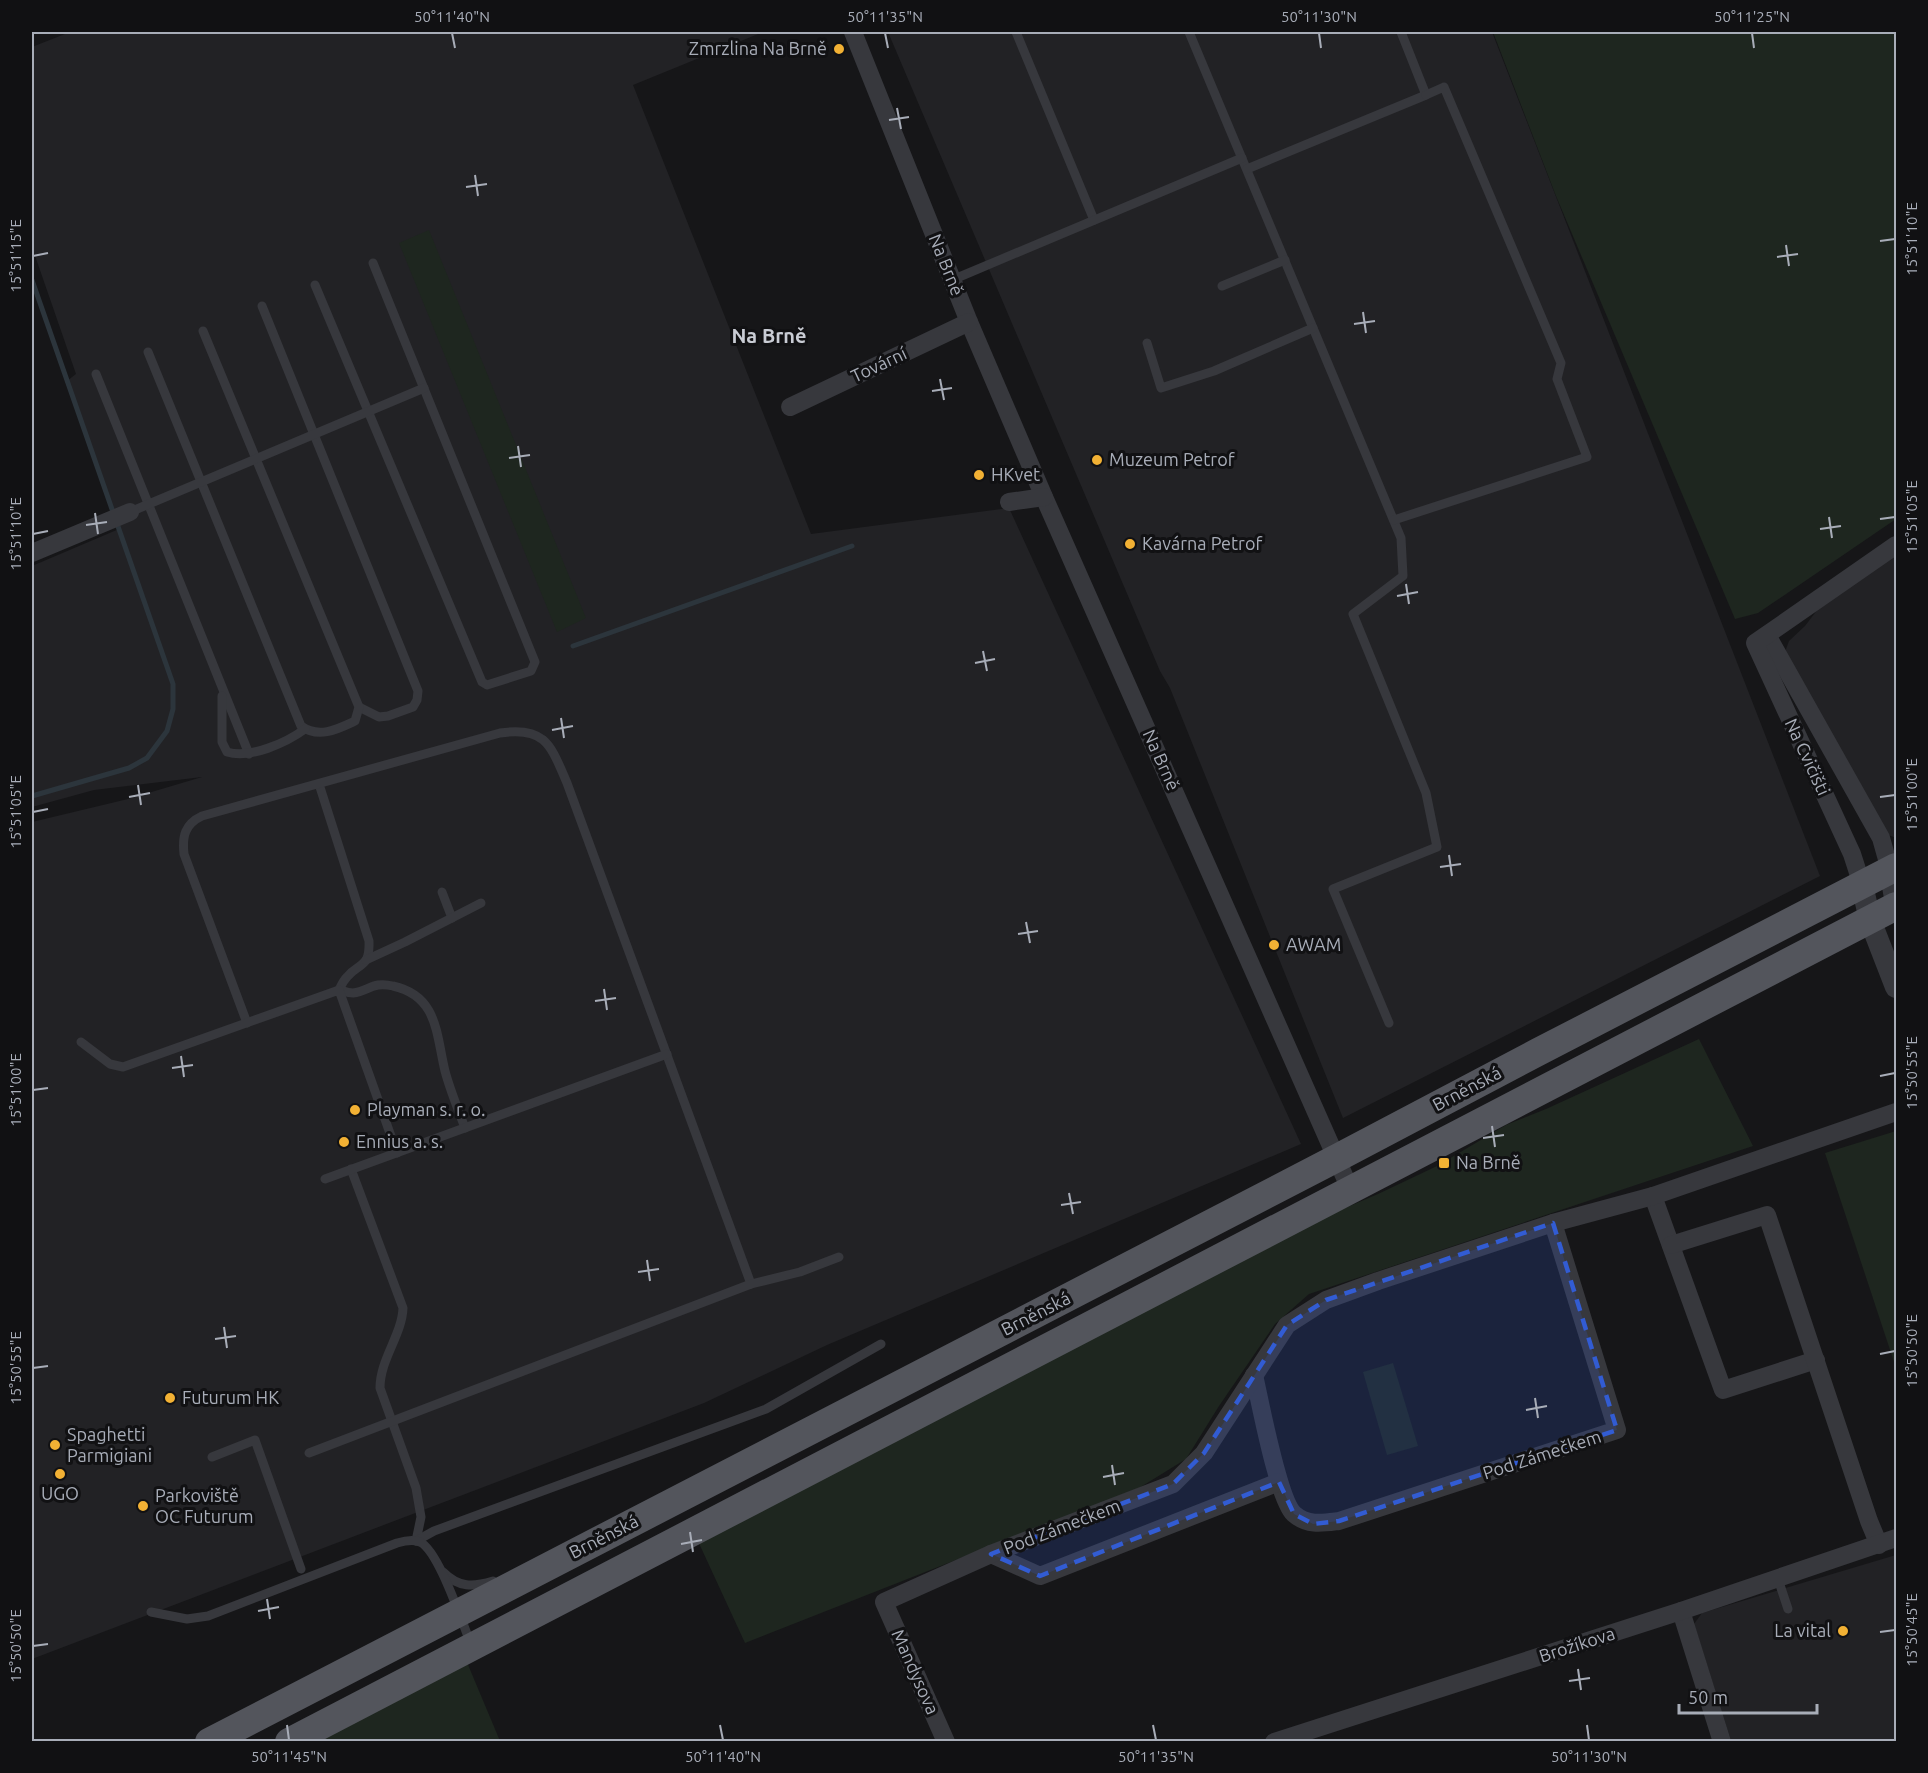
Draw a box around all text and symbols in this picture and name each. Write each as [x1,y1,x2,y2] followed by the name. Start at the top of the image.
[414,8,490,25] text: 50°11'40"N
[847,8,923,25] text: 50°11'35"N
[1281,8,1357,25] text: 50°11'30"N
[1714,8,1790,25] text: 50°11'25"N
[689,38,827,58] place label: Zmrzlina Na Brně
[832,42,846,56] marker: Zmrzlina Na Brně
[1903,202,1920,276] text: 15°51'10"E
[7,219,24,293] text: 15°51'15"E
[926,231,968,298] street label: Na Brně
[731,324,807,347] district label: Na Brně
[848,342,910,386] street label: Tovární
[1109,449,1235,469] place label: Muzeum Petrof
[1090,453,1104,467] marker: Muzeum Petrof
[991,464,1040,484] place label: HKvet
[972,468,986,482] marker: HKvet
[1903,480,1920,554] text: 15°51'05"E
[7,497,24,571] text: 15°51'10"E
[1142,533,1262,553] place label: Kavárna Petrof
[1123,537,1137,551] marker: Kavárna Petrof
[1781,715,1834,798] street label: Na Cvičišti
[1140,726,1184,793] street label: Na Brně
[1903,758,1920,832] text: 15°51'00"E
[7,775,24,849] text: 15°51'05"E
[1286,934,1341,954] place label: AWAM
[1267,938,1281,952] marker: AWAM
[1903,1036,1920,1110] text: 15°50'55"E
[7,1053,24,1127] text: 15°51'00"E
[1429,1062,1504,1115] street label: Brněnská
[367,1099,485,1119] place label: Playman s. r. o.
[348,1103,362,1117] marker: Playman s. r. o.
[356,1131,443,1151] place label: Ennius a. s.
[337,1135,351,1149] marker: Ennius a. s.
[1456,1152,1521,1172] place label: Na Brně
[1437,1156,1451,1170] marker: Na Brně
[998,1287,1073,1339] street label: Brněnská
[1903,1314,1920,1388] text: 15°50'50"E
[7,1331,24,1405] text: 15°50'55"E
[182,1387,279,1407] place label: Futurum HK
[163,1391,177,1405] marker: Futurum HK
[67,1424,152,1465] place label: Spaghetti Parmigiani
[1480,1425,1603,1483] street label: Pod Zámečkem
[48,1438,62,1452] marker: Spaghetti Parmigiani
[53,1467,67,1481] marker: UGO
[41,1483,79,1503] place label: UGO
[155,1485,254,1526] place label: Parkoviště OC Futurum
[1000,1495,1123,1557] street label: Pod Zámečkem
[136,1499,150,1513] marker: Parkoviště OC Futurum
[566,1510,641,1562] street label: Brněnská
[1903,1593,1920,1667] text: 15°50'45"E
[7,1609,24,1683] text: 15°50'50"E
[1774,1620,1831,1640] place label: La vital
[1536,1622,1617,1666] street label: Brožíkova
[1836,1624,1850,1638] marker: La vital
[888,1626,943,1717] street label: Mandysova
[1679,1677,1817,1715] scale bar
[1688,1687,1728,1707] text: 50 m
[251,1748,327,1765] text: 50°11'45"N
[685,1748,761,1765] text: 50°11'40"N
[1118,1748,1194,1765] text: 50°11'35"N
[1551,1748,1627,1765] text: 50°11'30"N

